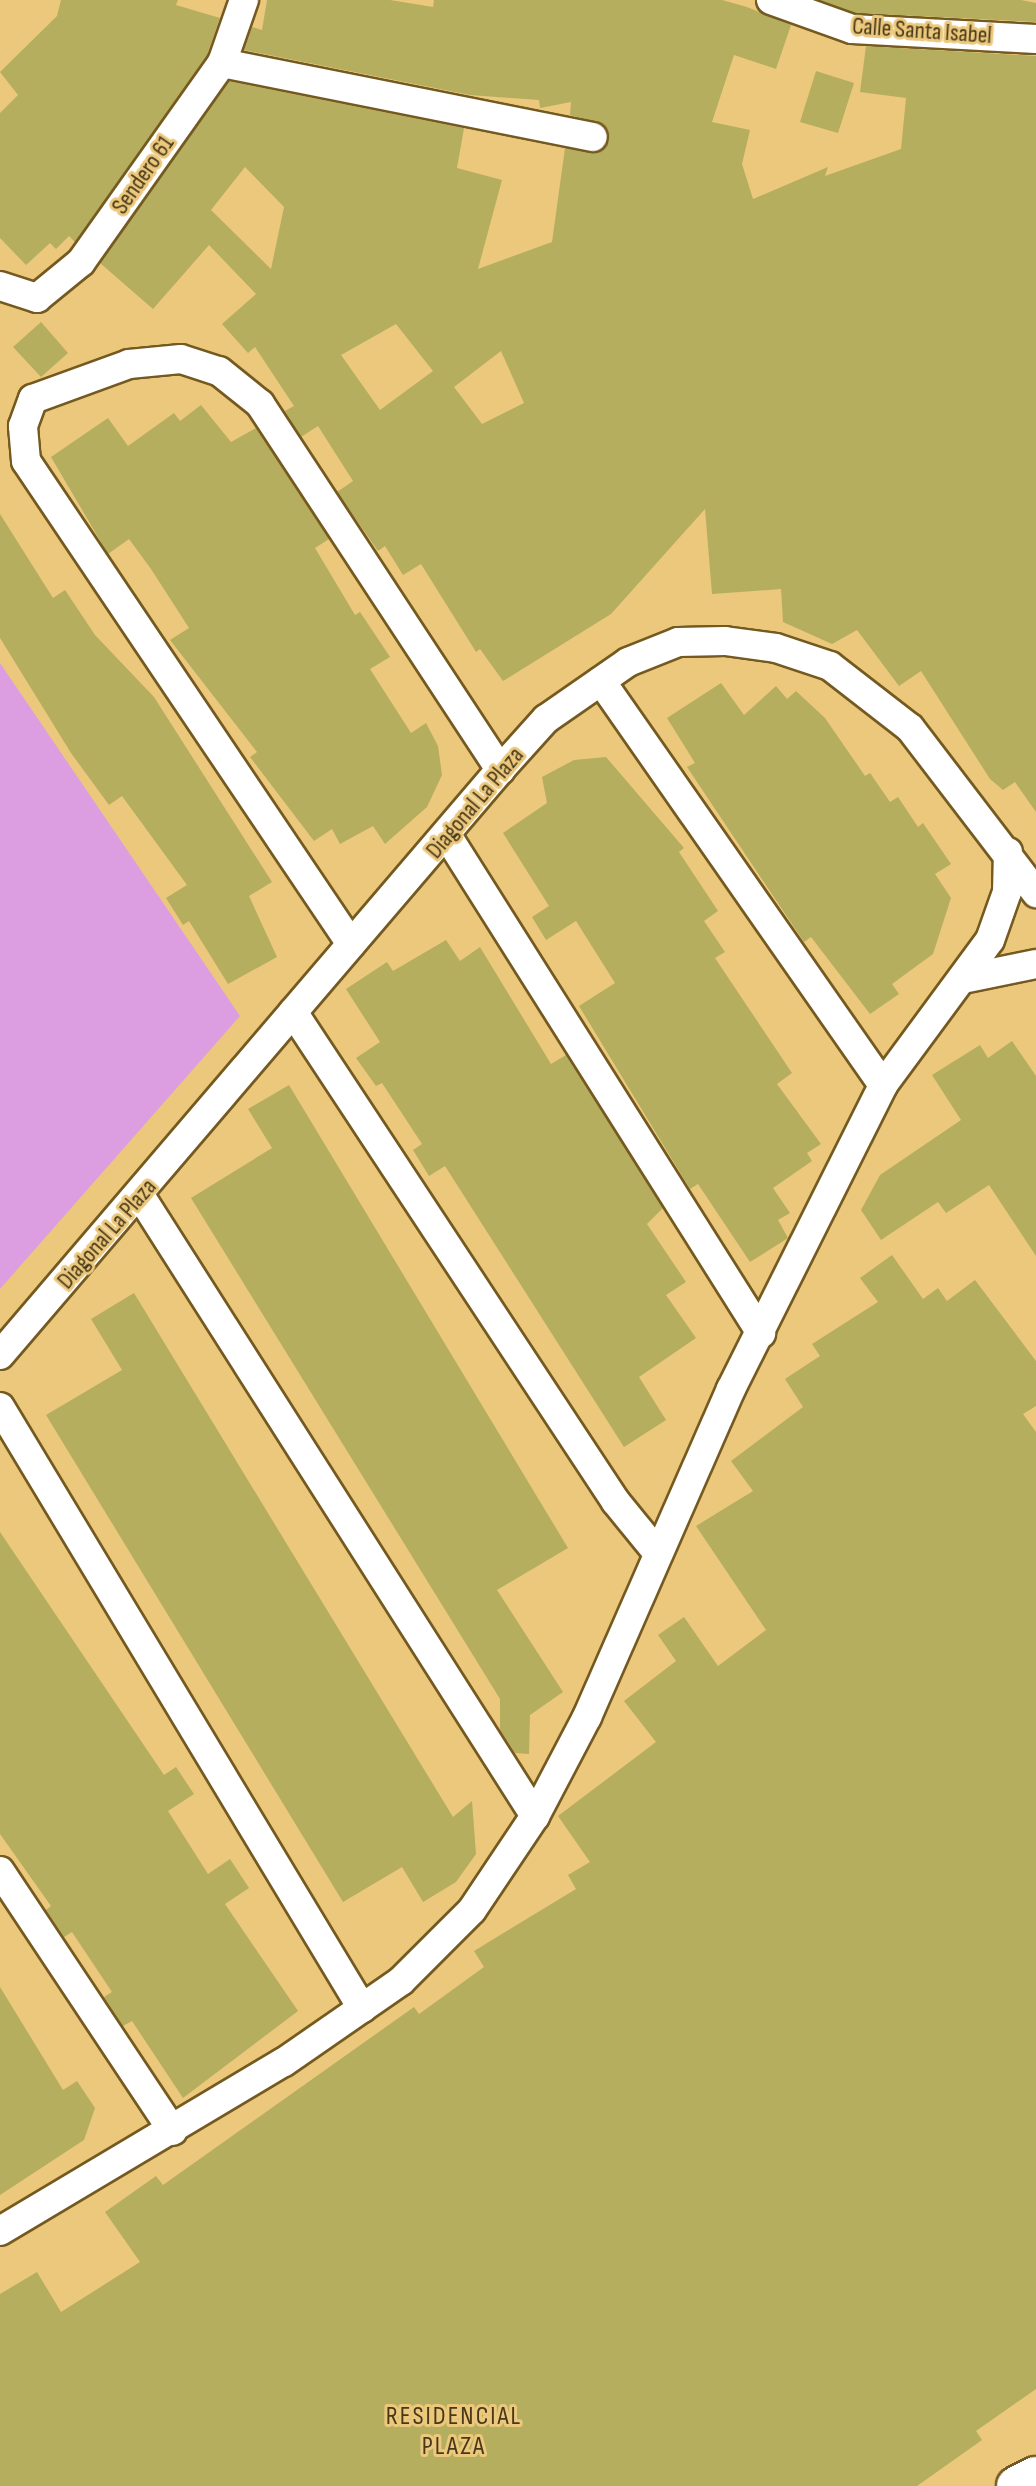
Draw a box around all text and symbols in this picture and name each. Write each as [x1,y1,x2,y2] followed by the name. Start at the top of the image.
[851,12,993,50] street label: Calle Santa Isabel
[106,130,180,220] street label: Sendero 61
[420,742,530,864] street label: Diagonal La Plaza
[51,1173,163,1295] street label: Diagonal La Plaza
[387,2401,521,2462] district label: RESIDENCIAL PLAZA

